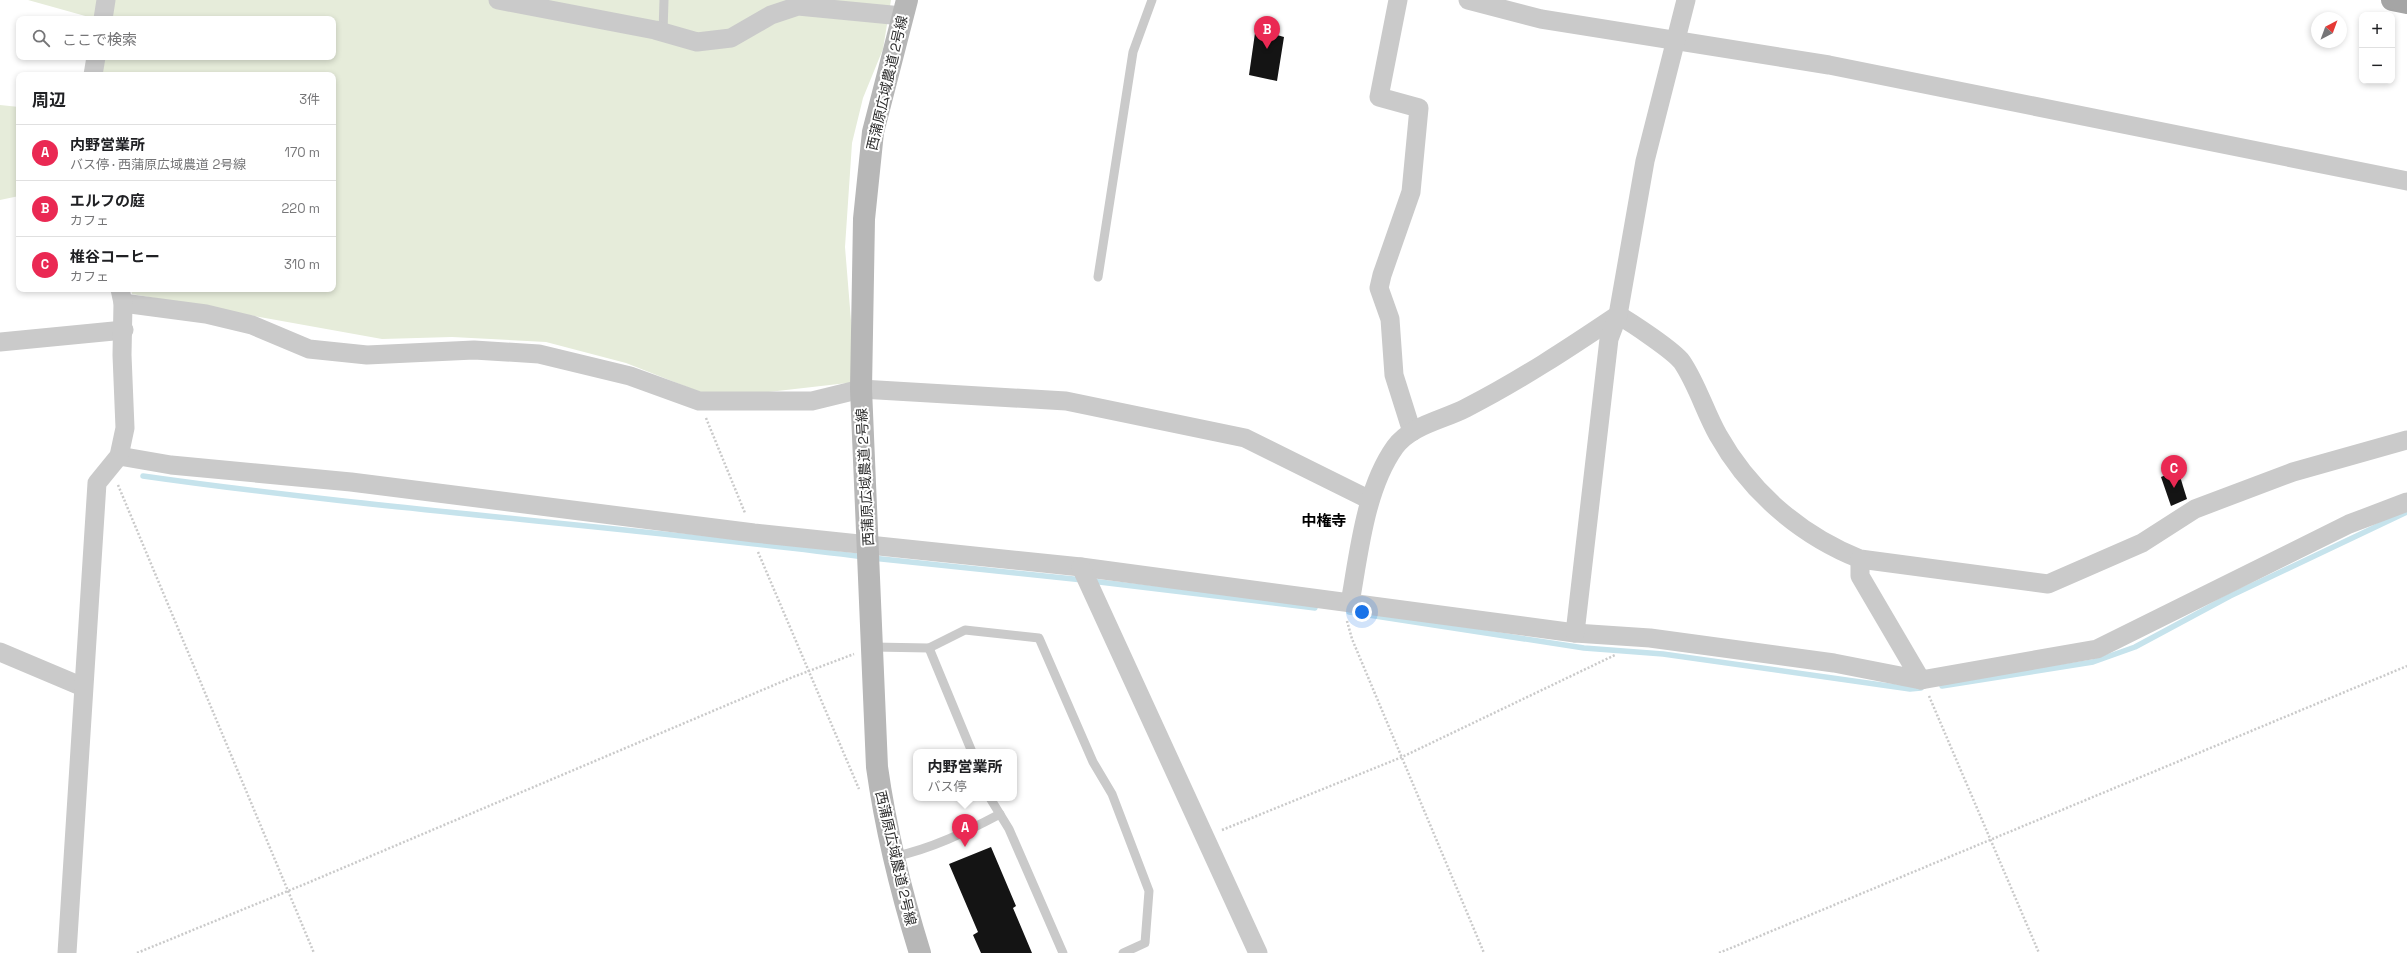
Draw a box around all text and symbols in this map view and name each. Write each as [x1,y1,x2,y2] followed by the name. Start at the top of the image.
[2311,12,2347,48] north arrow
[2359,12,2395,84] map controls
[2359,12,2395,48] button: +
[863,14,911,152] street label: 西蒲原広域農道 2号線
[16,16,336,60] search box
[1254,16,1280,49] pin: B
[30,27,52,49] icon: search
[62,30,137,49] text: ここで検索
[2359,48,2395,84] button: −
[32,89,66,111] text: 周辺
[299,91,320,108] text: 3件
[70,135,145,154] text: 内野営業所
[41,144,49,161] text: A
[284,144,320,161] text: 170 m
[70,156,246,173] text: バス停 · 西蒲原広域農道 2号線
[70,191,145,210] text: エルフの庭
[41,200,49,217] text: B
[281,200,320,217] text: 220 m
[70,212,109,229] text: カフェ
[70,247,160,266] text: 椎谷コーヒー
[41,256,49,273] text: C
[284,256,320,273] text: 310 m
[70,268,109,285] text: カフェ
[852,408,878,546] street label: 西蒲原広域農道 2号線
[2161,455,2187,488] pin: C
[1301,511,1347,530] district label: 中権寺
[1352,602,1372,622] your location
[913,749,1017,801] popup
[927,757,1003,776] text: 内野営業所
[927,778,967,795] text: バス停
[872,789,920,927] street label: 西蒲原広域農道 2号線
[952,814,978,847] pin: A

